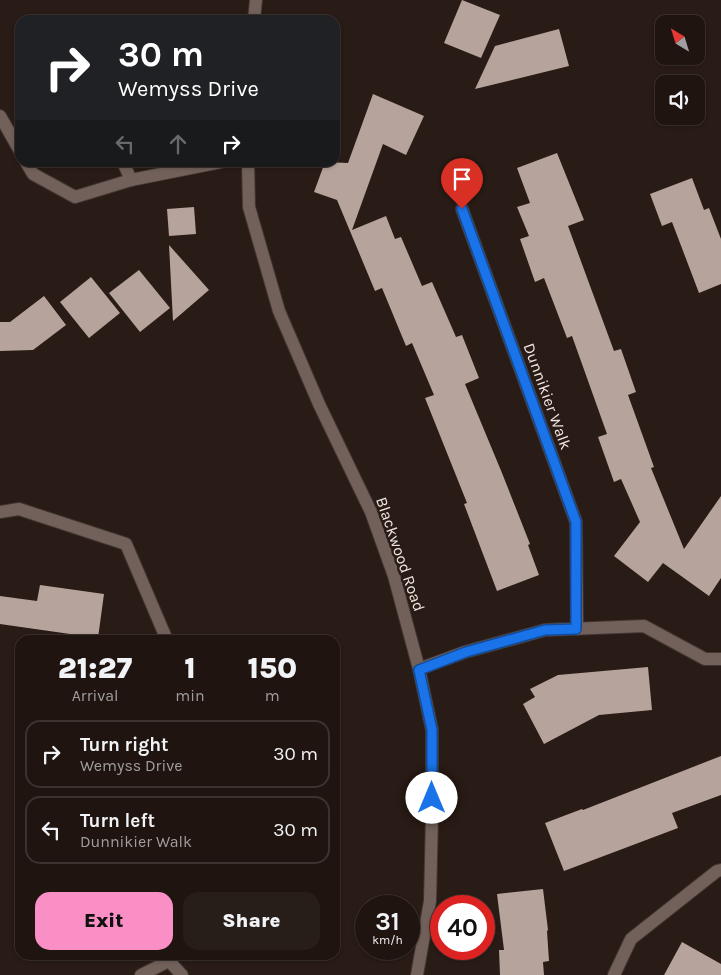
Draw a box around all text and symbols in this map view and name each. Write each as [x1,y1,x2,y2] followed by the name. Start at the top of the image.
[655,15,705,65] north arrow
[655,15,705,125] map controls
[118,34,204,75] text: 30 m
[35,35,100,100] icon: right
[655,75,705,125] button: sound
[118,76,259,102] text: Wemyss Drive
[111,130,139,158] icon: left
[164,130,192,158] icon: ahead
[217,130,245,158] icon: right
[441,158,483,209] pin
[448,165,476,193] icon: arrive
[519,340,576,452] street label: Dunnikier Walk
[372,494,429,614] street label: Blackwood Road
[58,650,132,686] text: 21:27
[184,650,196,686] text: 1
[247,650,297,686] text: 150
[72,686,119,705] text: Arrival
[175,686,205,705] text: min
[265,686,280,705] text: m
[80,734,169,756] text: Turn right
[37,740,65,768] icon: right
[273,743,318,765] text: 30 m
[80,756,182,775] text: Wemyss Drive
[405,771,457,823] position arrow
[80,810,155,832] text: Turn left
[37,816,65,844] icon: left
[273,819,318,841] text: 30 m
[80,832,192,851] text: Dunnikier Walk
[35,892,173,950] button: Exit
[183,892,320,950] button: Share
[430,895,495,960] speed limit sign: 40
[375,907,400,936] text: 31
[372,933,403,947] text: km/h

